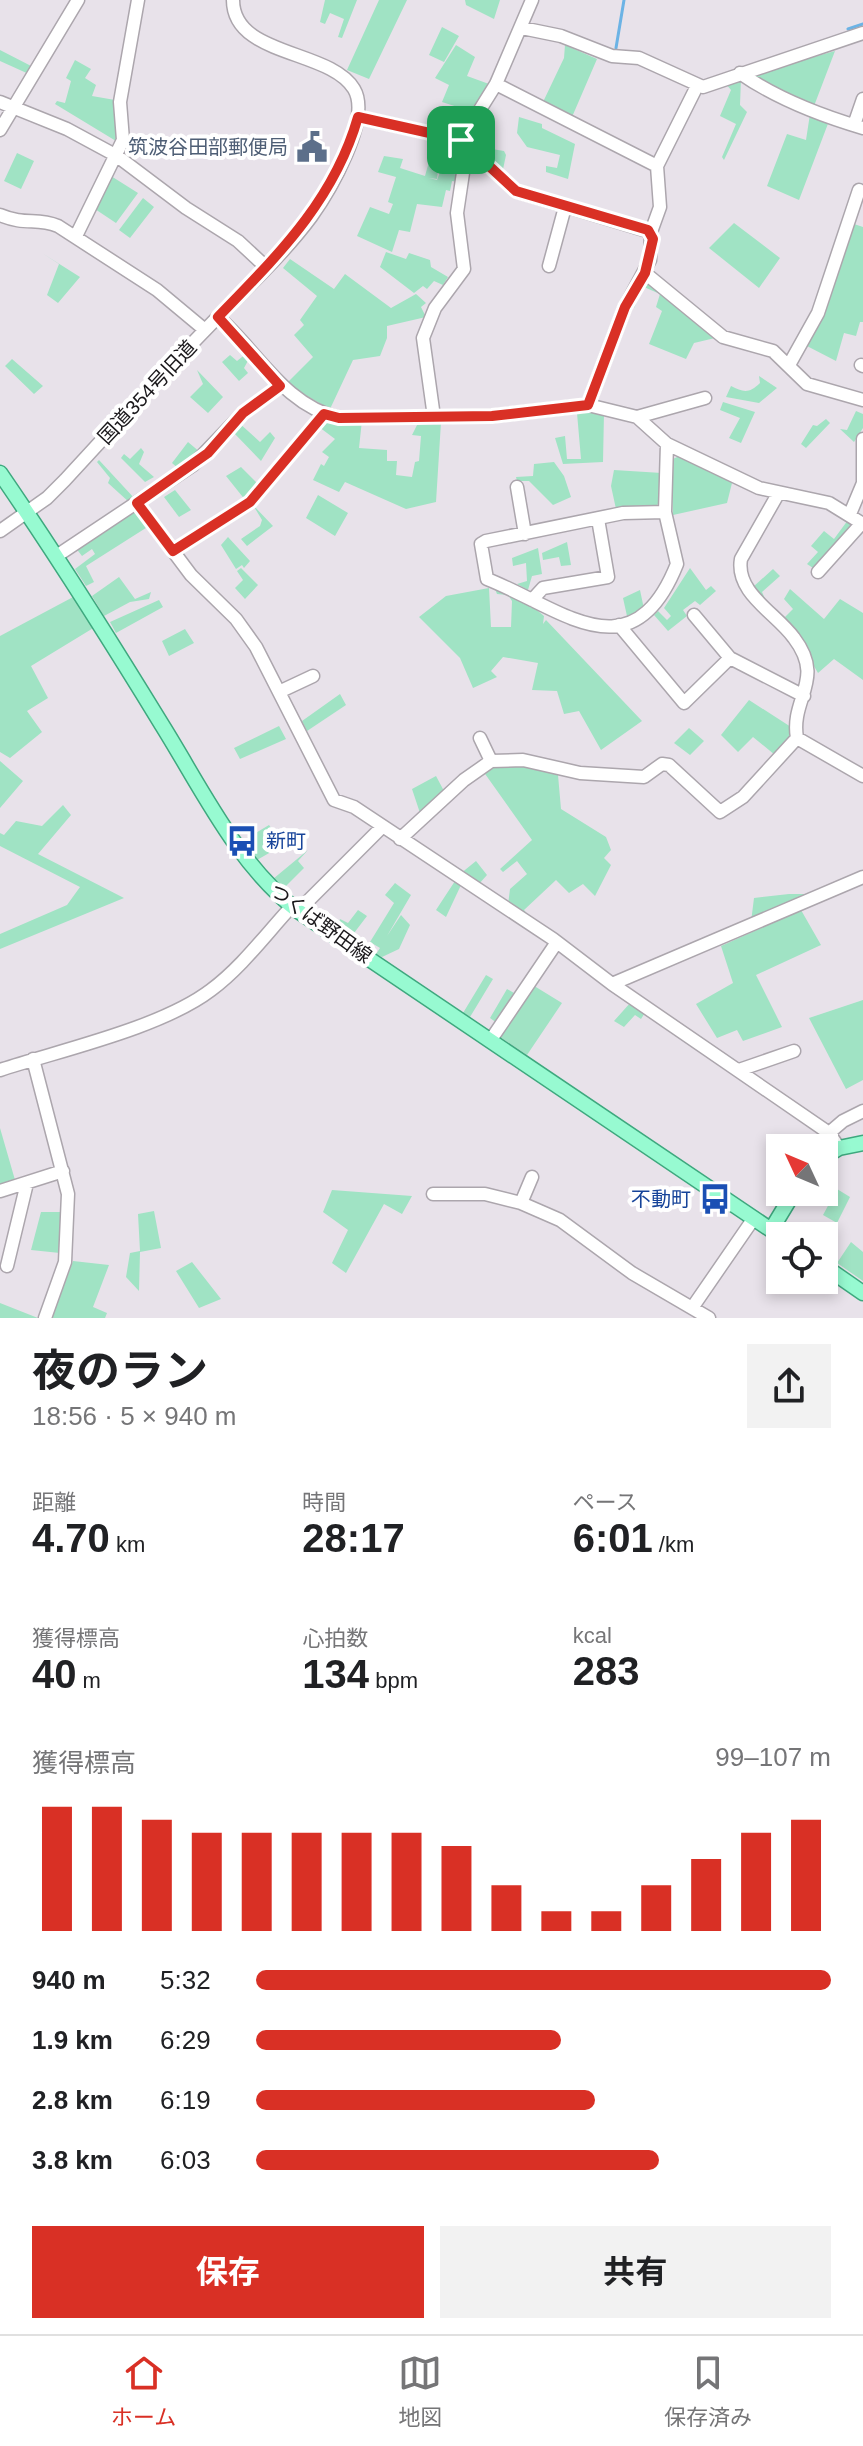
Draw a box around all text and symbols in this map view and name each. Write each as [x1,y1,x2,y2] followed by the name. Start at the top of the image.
[427,106,495,174] pin
[439,118,483,162] icon: arrive
[295,130,329,164] public building icon: 筑波谷田部郵便局
[128,136,288,158] place label: 筑波谷田部郵便局
[93,336,201,448] street label: 国道354号旧道
[225,824,259,858] bus stop icon: 新町
[266,830,306,852] place label: 新町
[266,879,376,967] street label: つくば野田線
[766,1134,838,1206] north arrow
[766,1134,838,1294] map controls
[698,1182,732,1216] bus stop icon: 不動町
[631,1188,691,1210] place label: 不動町
[766,1222,838,1294] button: locate
[747,1344,831,1428] button: share
[32,1346,208,1395] text: 夜のラン
[32,1401,237,1431] text: 18:56 · 5 × 940 m
[32,1490,76,1515] text: 距離
[302,1490,346,1515] text: 時間
[573,1490,638,1515] text: ペース
[32,1516,110,1560] text: 4.70
[302,1516,405,1560] text: 28:17
[573,1516,653,1560] text: 6:01
[110,1532,145,1557] text: km
[653,1532,694,1557] text: /km
[573,1623,612,1648] text: kcal
[32,1626,120,1651] text: 獲得標高
[302,1626,368,1651] text: 心拍数
[573,1649,639,1693] text: 283
[32,1652,77,1696] text: 40
[302,1652,369,1696] text: 134
[77,1668,101,1693] text: m
[369,1668,418,1693] text: bpm
[715,1742,831,1772] text: 99–107 m
[32,1748,136,1778] text: 獲得標高
[32,1965,106,1995] text: 940 m
[160,1965,211,1995] text: 5:32
[32,2025,113,2055] text: 1.9 km
[160,2025,211,2055] text: 6:29
[32,2085,113,2115] text: 2.8 km
[160,2085,211,2115] text: 6:19
[32,2145,113,2175] text: 3.8 km
[160,2145,211,2175] text: 6:03
[32,2226,424,2318] button: 保存
[440,2226,831,2318] button: 共有
[111,2351,176,2431] tab: ホーム
[398,2351,442,2431] tab: 地図
[664,2351,752,2431] tab: 保存済み

